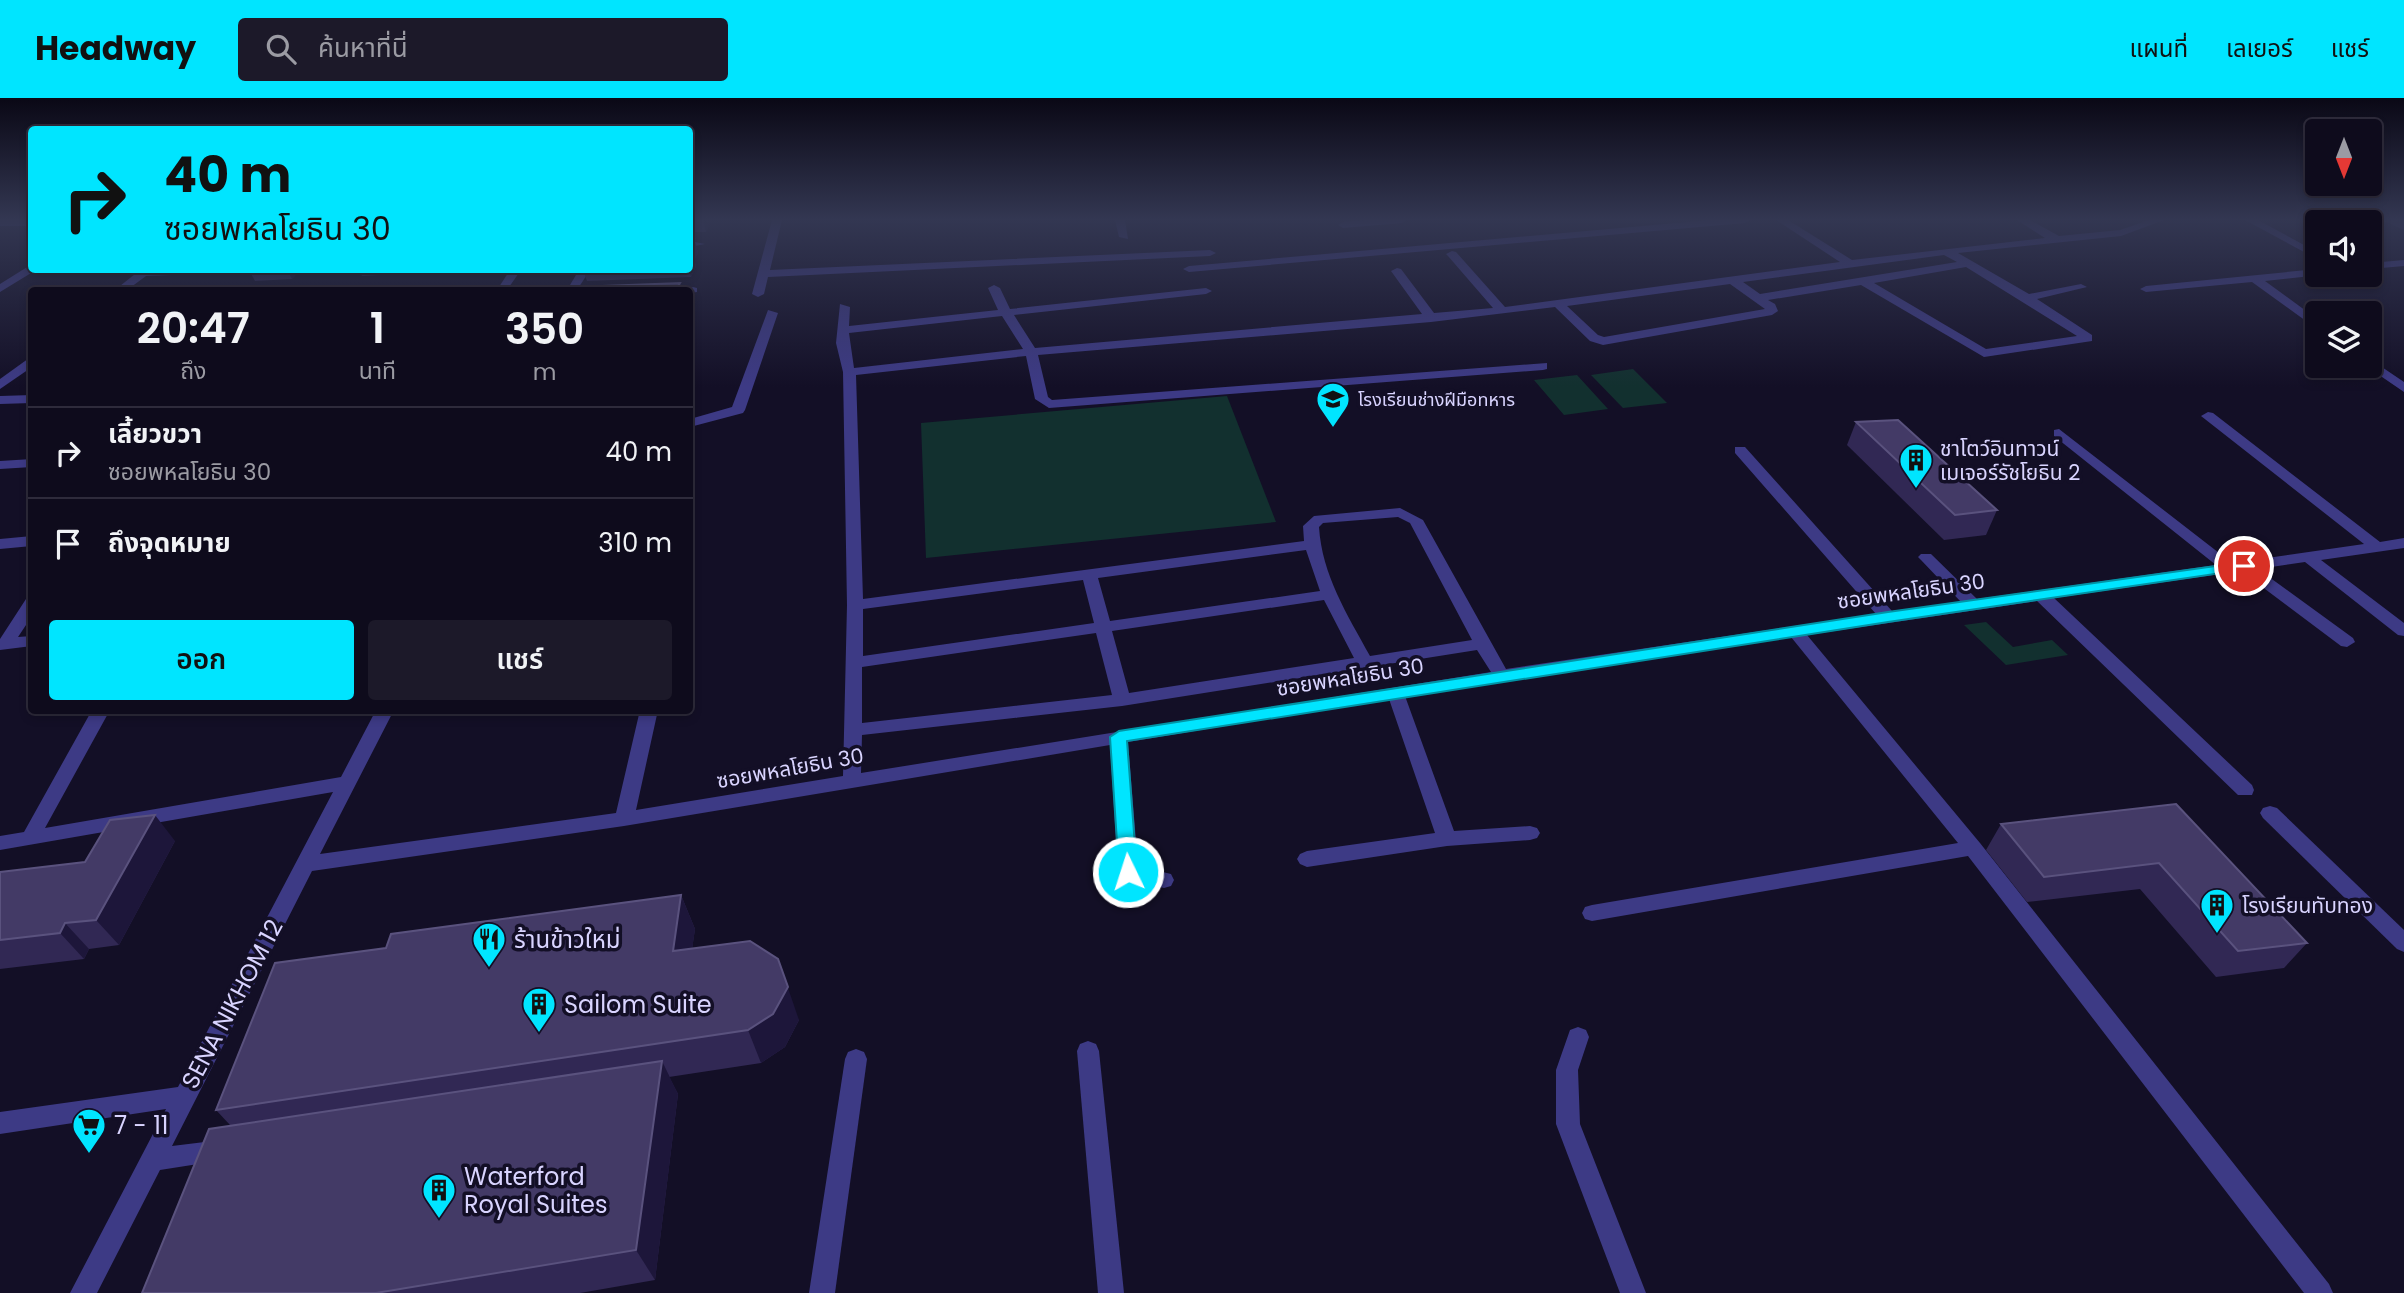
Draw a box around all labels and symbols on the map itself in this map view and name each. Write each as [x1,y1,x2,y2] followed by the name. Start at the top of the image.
[2305,119,2382,196] north arrow
[1314,380,1352,429] school or university icon: โรงเรียนช่างฝีมือทหาร
[1358,387,1515,412] place label: โรงเรียนช่างฝีมือทหาร
[1940,434,2080,487] place label: ชาโตว์อินทาวน์ เมเจอร์รัชโยธิน 2
[1897,441,1935,490] building icon: ชาโตว์อินทาวน์ เมเจอร์รัชโยธิน 2
[2214,536,2274,596] pin
[1835,566,1987,616] street label: ซอยพหลโยธิน 30
[1274,651,1426,703] street label: ซอยพหลโยธิน 30
[714,741,866,795] street label: ซอยพหลโยธิน 30
[1091,835,1165,909] position arrow
[2198,886,2236,935] building icon: โรงเรียนทับทอง
[2242,891,2373,920] place label: โรงเรียนทับทอง
[174,914,290,1094] street label: SENA NIKHOM 12
[470,920,508,969] restaurant icon: ร้านข้าวใหม่
[514,923,621,956] place label: ร้านข้าวใหม่
[520,985,558,1034] building icon: Sailom Suite
[564,988,712,1021] place label: Sailom Suite
[70,1106,108,1155] supermarket icon: 7 - 11
[114,1109,169,1142] place label: 7 - 11
[464,1160,608,1221] place label: Waterford Royal Suites
[420,1171,458,1220] building icon: Waterford Royal Suites

